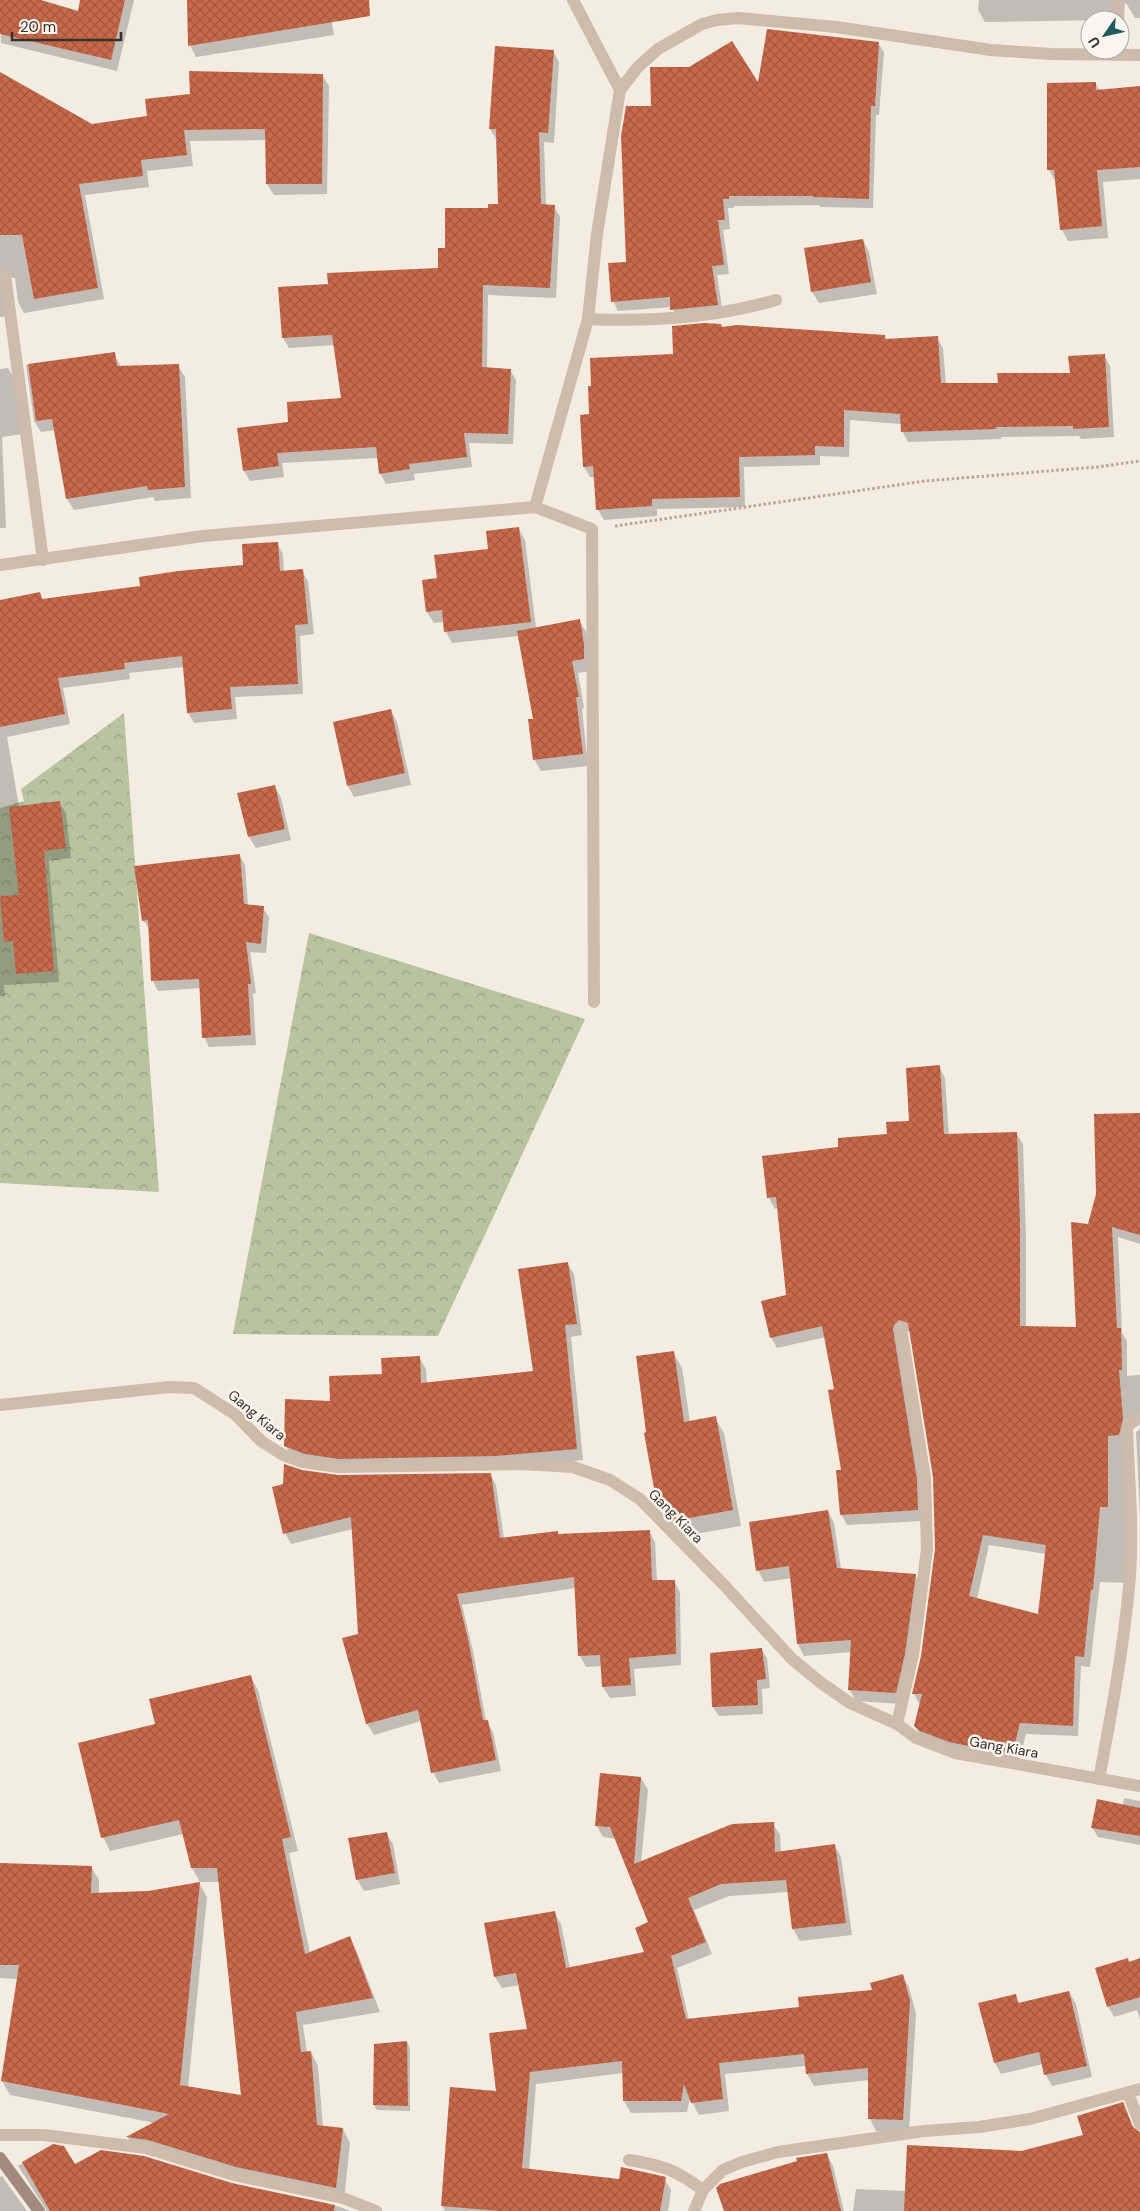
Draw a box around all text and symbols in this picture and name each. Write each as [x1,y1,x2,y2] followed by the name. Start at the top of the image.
[12,10,121,42] scale bar
[1080,10,1130,60] north arrow
[20,17,56,37] text: 20 m
[1084,33,1104,51] text: U
[224,1386,290,1444] street label: Gang Kiara
[645,1485,707,1547] street label: Gang Kiara
[968,1732,1040,1762] street label: Gang Kiara

